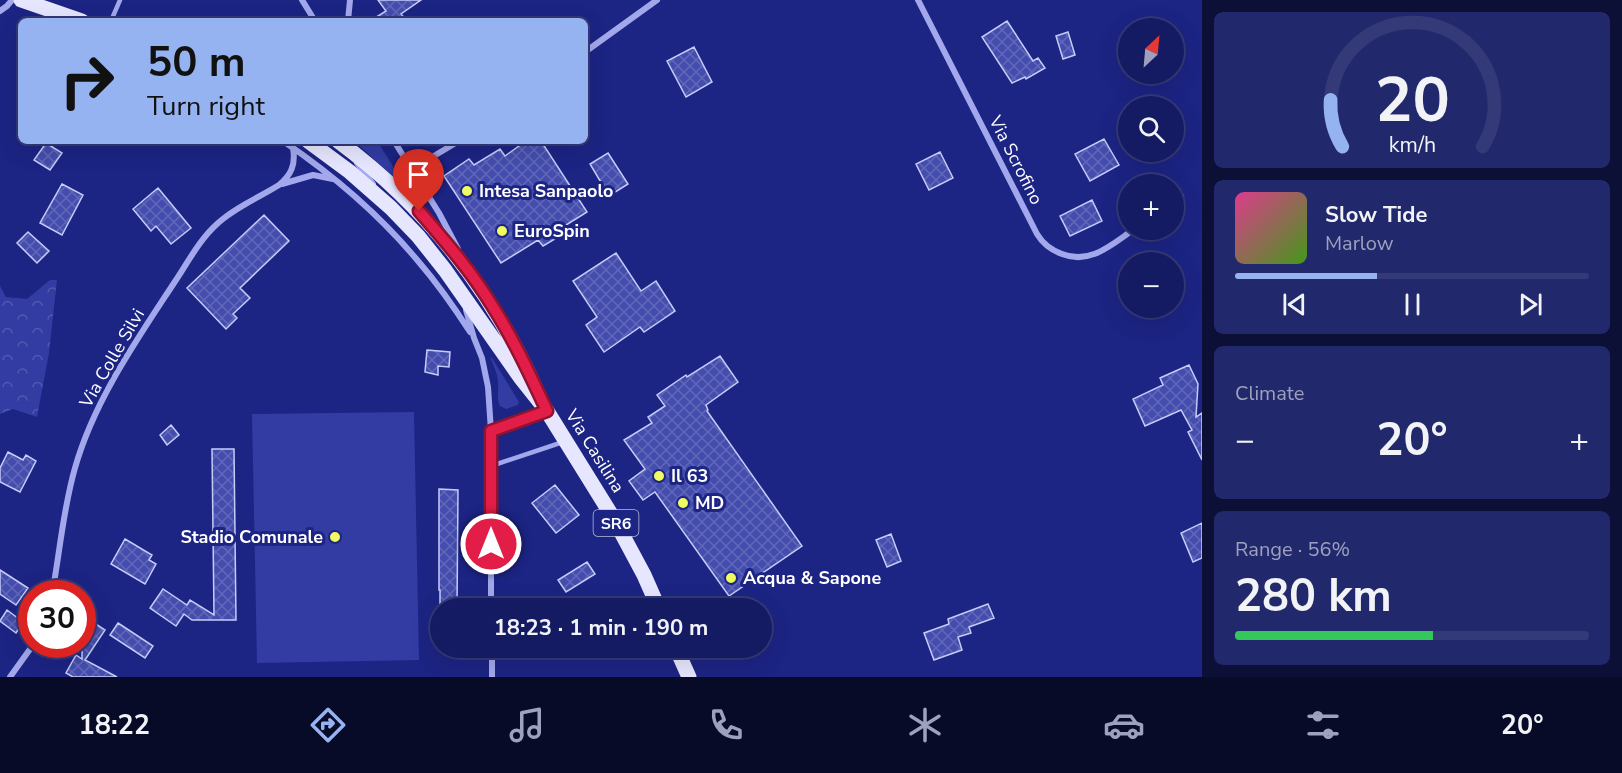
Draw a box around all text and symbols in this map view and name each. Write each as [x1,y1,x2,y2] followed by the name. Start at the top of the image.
[1118,18,1184,84] north arrow
[1118,18,1184,318] map controls
[147,34,246,91] text: 50 m
[48,42,126,120] icon: right
[1375,58,1449,143] text: 20
[147,88,265,125] text: Turn right
[1118,96,1184,162] button: search
[983,111,1049,209] street label: Via Scrofino
[1388,130,1436,160] text: km/h
[393,149,444,211] pin
[402,158,435,191] icon: arrive
[1118,174,1184,240] button: +
[479,179,613,203] place label: Intesa Sanpaolo
[460,184,474,198] marker: Intesa Sanpaolo
[1325,200,1427,230] text: Slow Tide
[514,219,590,243] place label: EuroSpin
[495,224,509,238] marker: EuroSpin
[1325,230,1393,257] text: Marlow
[1118,252,1184,318] button: −
[1278,288,1311,321] icon: previous
[1396,288,1429,321] icon: pause
[1514,288,1547,321] icon: next
[73,304,150,413] street label: Via Colle Silvi
[1235,380,1304,407] text: Climate
[559,404,630,497] street label: Via Casilina
[1376,410,1448,471] text: 20°
[1235,418,1255,463] text: −
[1569,418,1589,463] text: +
[671,464,708,488] place label: Il 63
[652,469,666,483] marker: Il 63
[695,491,724,515] place label: MD
[676,496,690,510] marker: MD
[594,510,638,536] road number: SR6
[459,512,523,576] position arrow
[180,525,323,549] place label: Stadio Comunale
[328,530,342,544] marker: Stadio Comunale
[1235,536,1350,563] text: Range · 56%
[743,566,881,590] place label: Acqua & Sapone
[1235,566,1392,627] text: 280 km
[724,571,738,585] marker: Acqua & Sapone
[18,580,96,658] speed limit sign: 30
[494,613,708,643] text: 18:23 · 1 min · 190 m
[307,704,349,746] icon: directions
[506,704,548,746] icon: music
[705,704,747,746] icon: phone
[904,704,946,746] icon: climate
[1103,704,1145,746] icon: car
[1302,704,1344,746] icon: filters
[78,707,150,744] text: 18:22
[1501,707,1543,744] text: 20°

